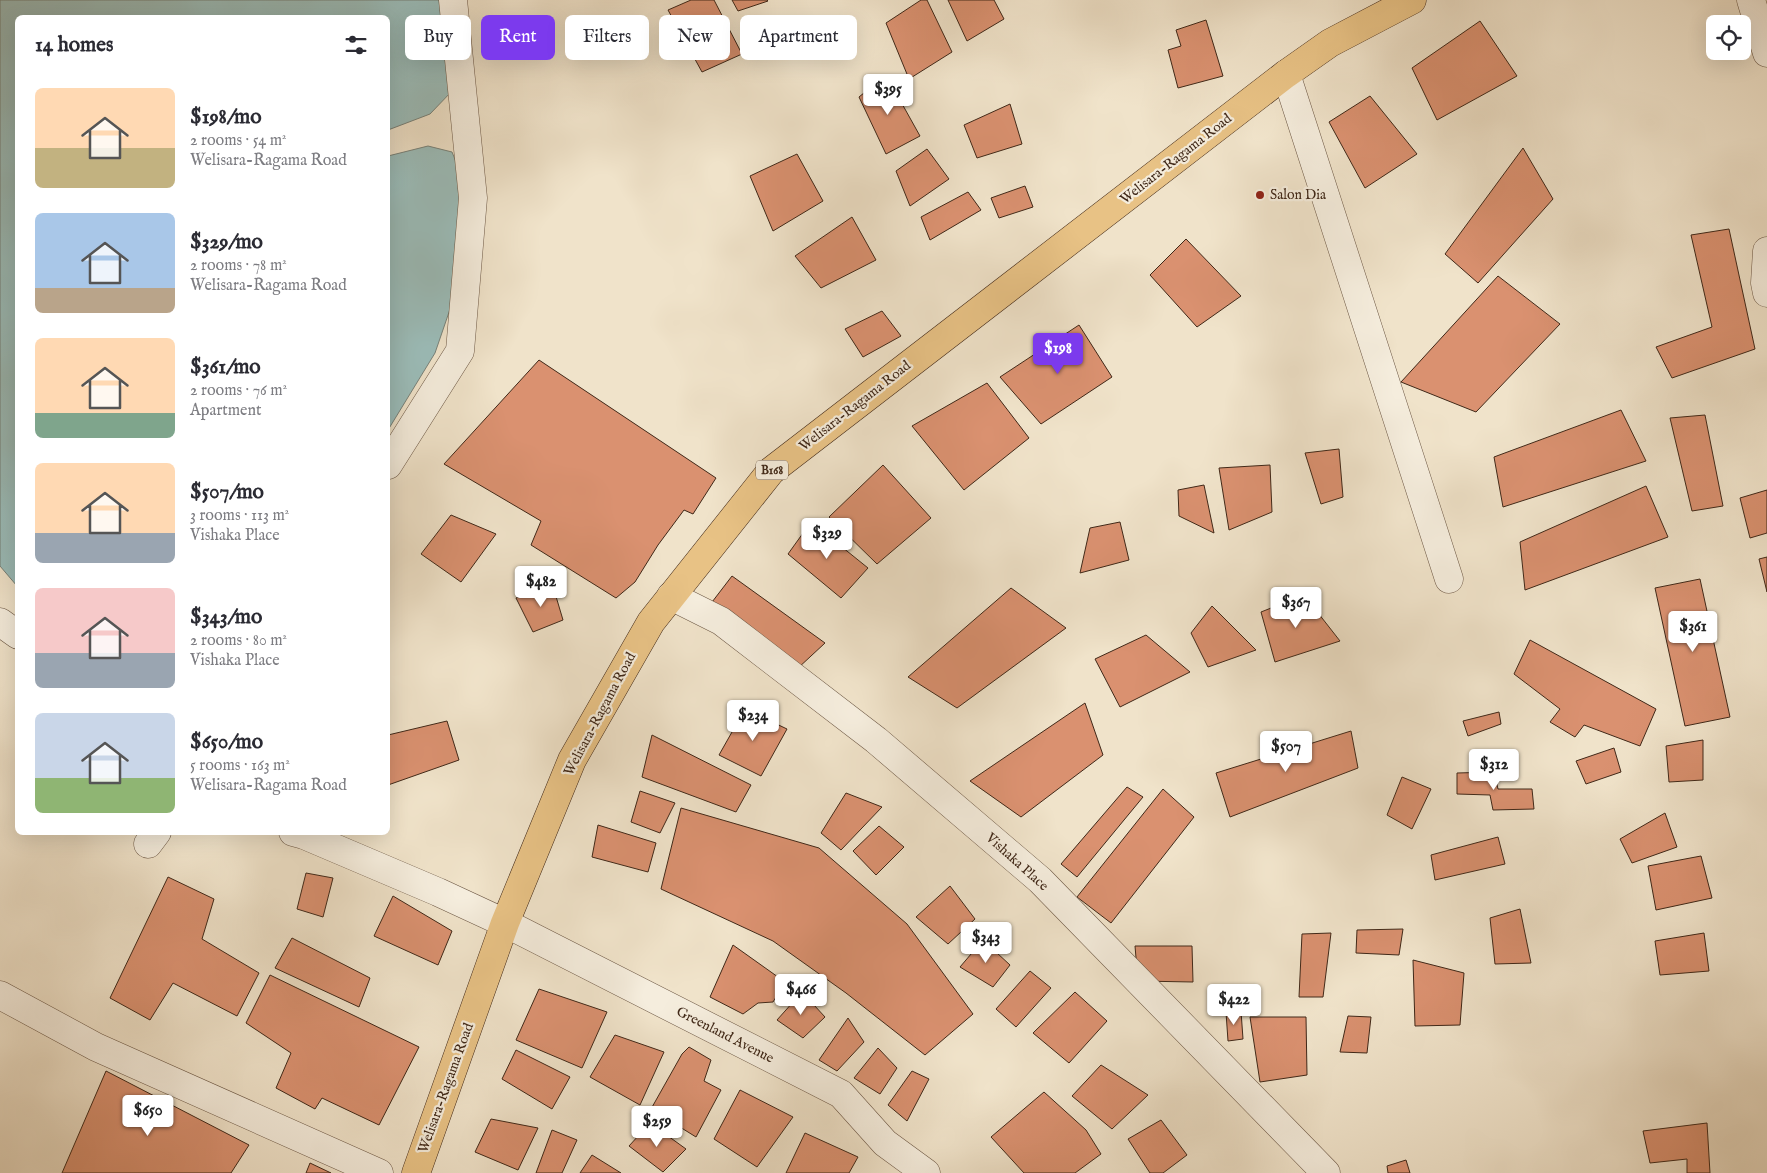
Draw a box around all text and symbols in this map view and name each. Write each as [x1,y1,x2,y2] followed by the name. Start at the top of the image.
[405,15,471,60] chip: Buy
[481,15,555,60] chip: Rent
[565,15,649,60] chip: Filters
[659,15,730,60] chip: New
[740,15,857,60] chip: Apartment
[1706,15,1751,60] map controls
[1706,15,1751,60] button: locate
[342,31,370,59] icon: filters
[35,32,113,59] text: 14 homes
[858,74,918,116] pin: $395
[874,80,902,100] text: $395
[190,104,261,131] text: $198/mo
[75,108,135,168] icon: home
[1116,109,1236,208] street label: Welisara-Ragama Road
[190,131,287,151] text: 2 rooms · 54 m²
[190,151,347,171] text: Welisara-Ragama Road
[1270,186,1327,204] place label: Salon Dia
[1254,189,1266,201] marker: Salon Dia
[190,229,263,256] text: $329/mo
[75,233,135,293] icon: home
[190,256,287,276] text: 2 rooms · 78 m²
[190,276,347,296] text: Welisara-Ragama Road
[1028,332,1088,375] pin: $198
[1044,339,1072,359] text: $198
[190,354,261,381] text: $361/mo
[795,356,915,455] street label: Welisara-Ragama Road
[75,358,135,418] icon: home
[190,381,287,401] text: 2 rooms · 76 m²
[190,401,261,421] text: Apartment
[756,460,788,480] road number: B168
[190,479,264,506] text: $507/mo
[75,483,135,543] icon: home
[190,506,289,526] text: 3 rooms · 113 m²
[797,518,857,560] pin: $329
[812,524,842,544] text: $329
[190,526,280,546] text: Vishaka Place
[511,566,571,608] pin: $482
[526,572,556,592] text: $482
[1266,586,1326,629] pin: $367
[1281,593,1311,613] text: $367
[190,604,262,631] text: $343/mo
[75,608,135,668] icon: home
[1663,610,1723,653] pin: $361
[1679,617,1707,637] text: $361
[190,631,287,651] text: 2 rooms · 80 m²
[560,649,640,779] street label: Welisara-Ragama Road
[190,651,280,671] text: Vishaka Place
[723,700,783,742] pin: $234
[738,706,768,726] text: $234
[190,729,263,756] text: $650/mo
[1256,730,1316,773] pin: $507
[75,733,135,793] icon: home
[1271,737,1301,757] text: $507
[1464,748,1524,791] pin: $312
[1480,755,1508,775] text: $312
[190,756,290,776] text: 5 rooms · 163 m²
[190,776,347,796] text: Welisara-Ragama Road
[981,828,1053,895] street label: Vishaka Place
[956,922,1016,964] pin: $343
[972,928,1000,948] text: $343
[771,974,831,1016] pin: $466
[786,980,816,1000] text: $466
[1204,984,1264,1026] pin: $422
[1218,990,1250,1010] text: $422
[673,1003,777,1068] street label: Greenland Avenue
[414,1020,478,1156] street label: Welisara-Ragama Road
[118,1094,178,1137] pin: $650
[133,1101,163,1121] text: $650
[627,1106,687,1148] pin: $259
[642,1112,672,1132] text: $259

